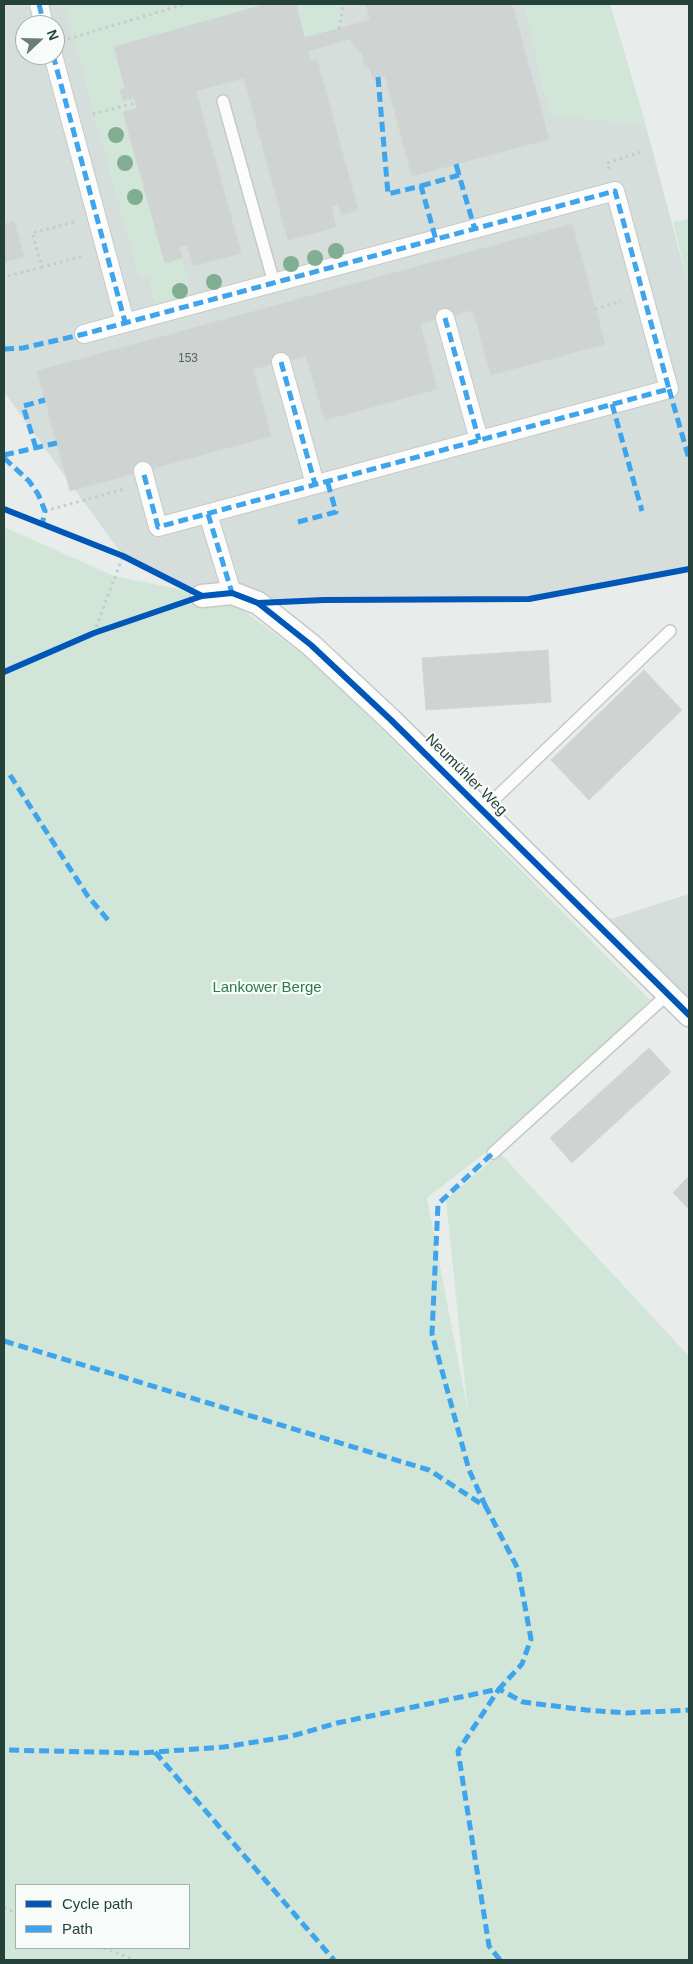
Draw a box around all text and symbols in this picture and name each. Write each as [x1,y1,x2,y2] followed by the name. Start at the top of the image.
[15,15,65,65] north arrow
[44,27,62,43] text: N
[178,352,198,366] house number: 153
[421,730,511,820] street label: Neumühler Weg
[212,979,322,997] park label: Lankower Berge
[15,1884,190,1949] legend
[62,1895,133,1912] text: Cycle path
[62,1920,93,1937] text: Path

